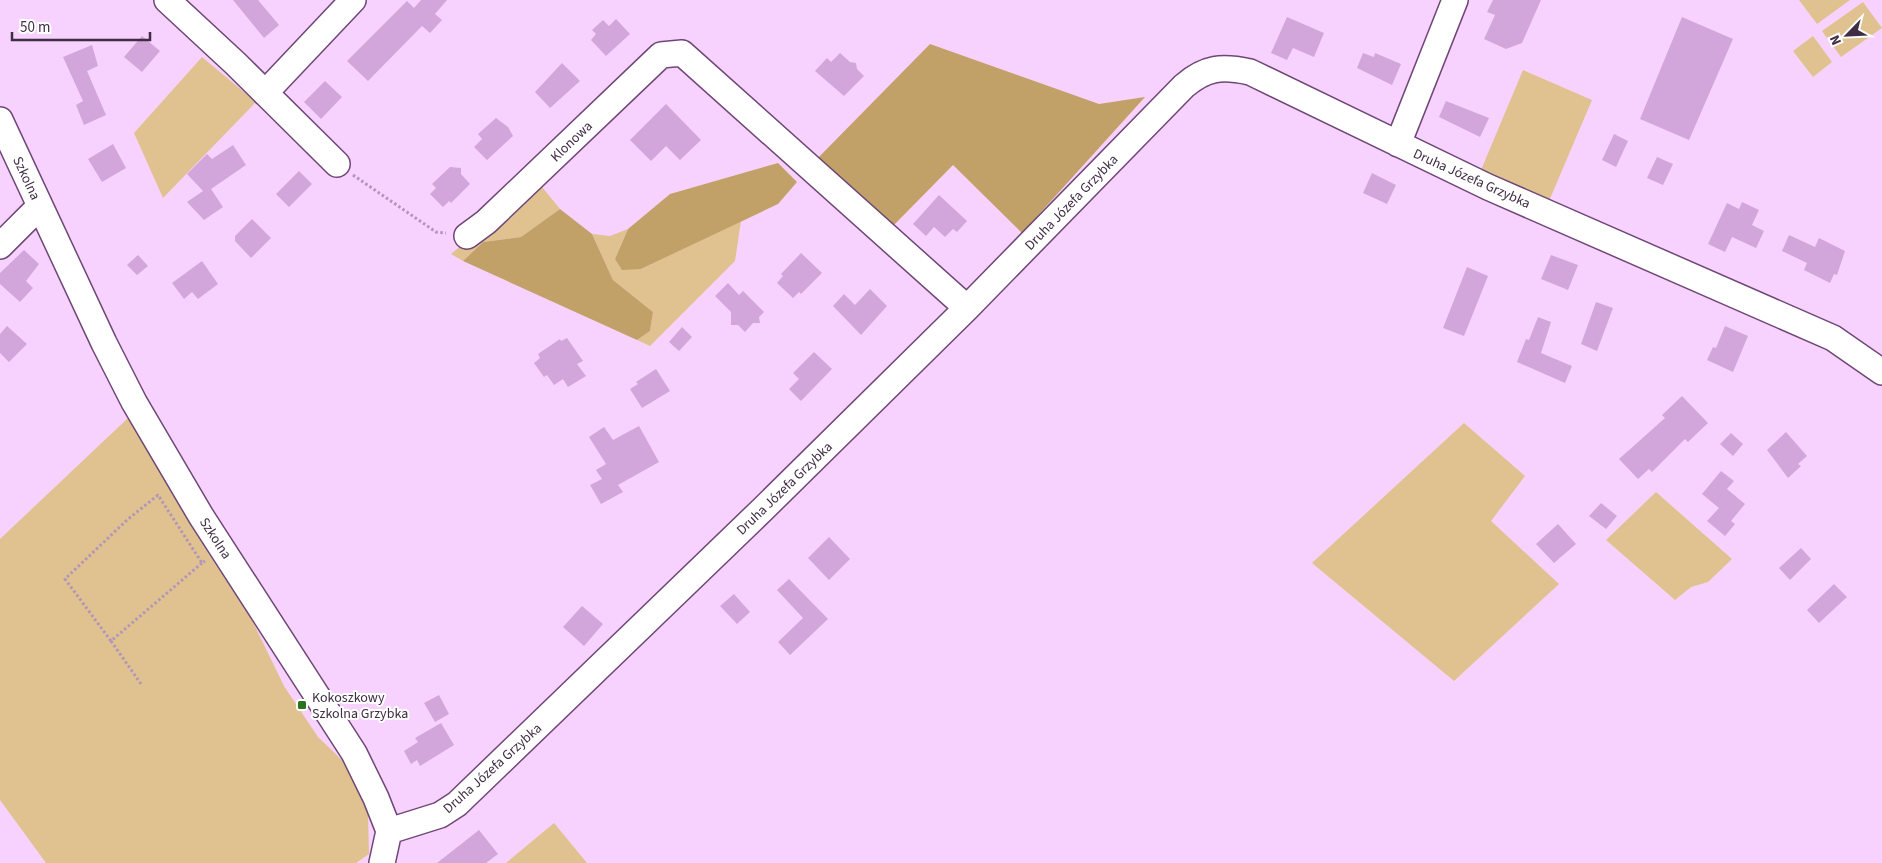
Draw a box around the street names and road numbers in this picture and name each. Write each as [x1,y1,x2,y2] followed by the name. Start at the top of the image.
[546,117,597,167] street label: Klonowa
[1410,144,1533,214] street label: Druha Józefa Grzybka
[1021,150,1123,255] street label: Druha Józefa Grzybka
[7,153,45,203] street label: Szkolna
[732,438,837,540] street label: Druha Józefa Grzybka
[194,514,236,563] street label: Szkolna
[439,719,546,819] street label: Druha Józefa Grzybka

